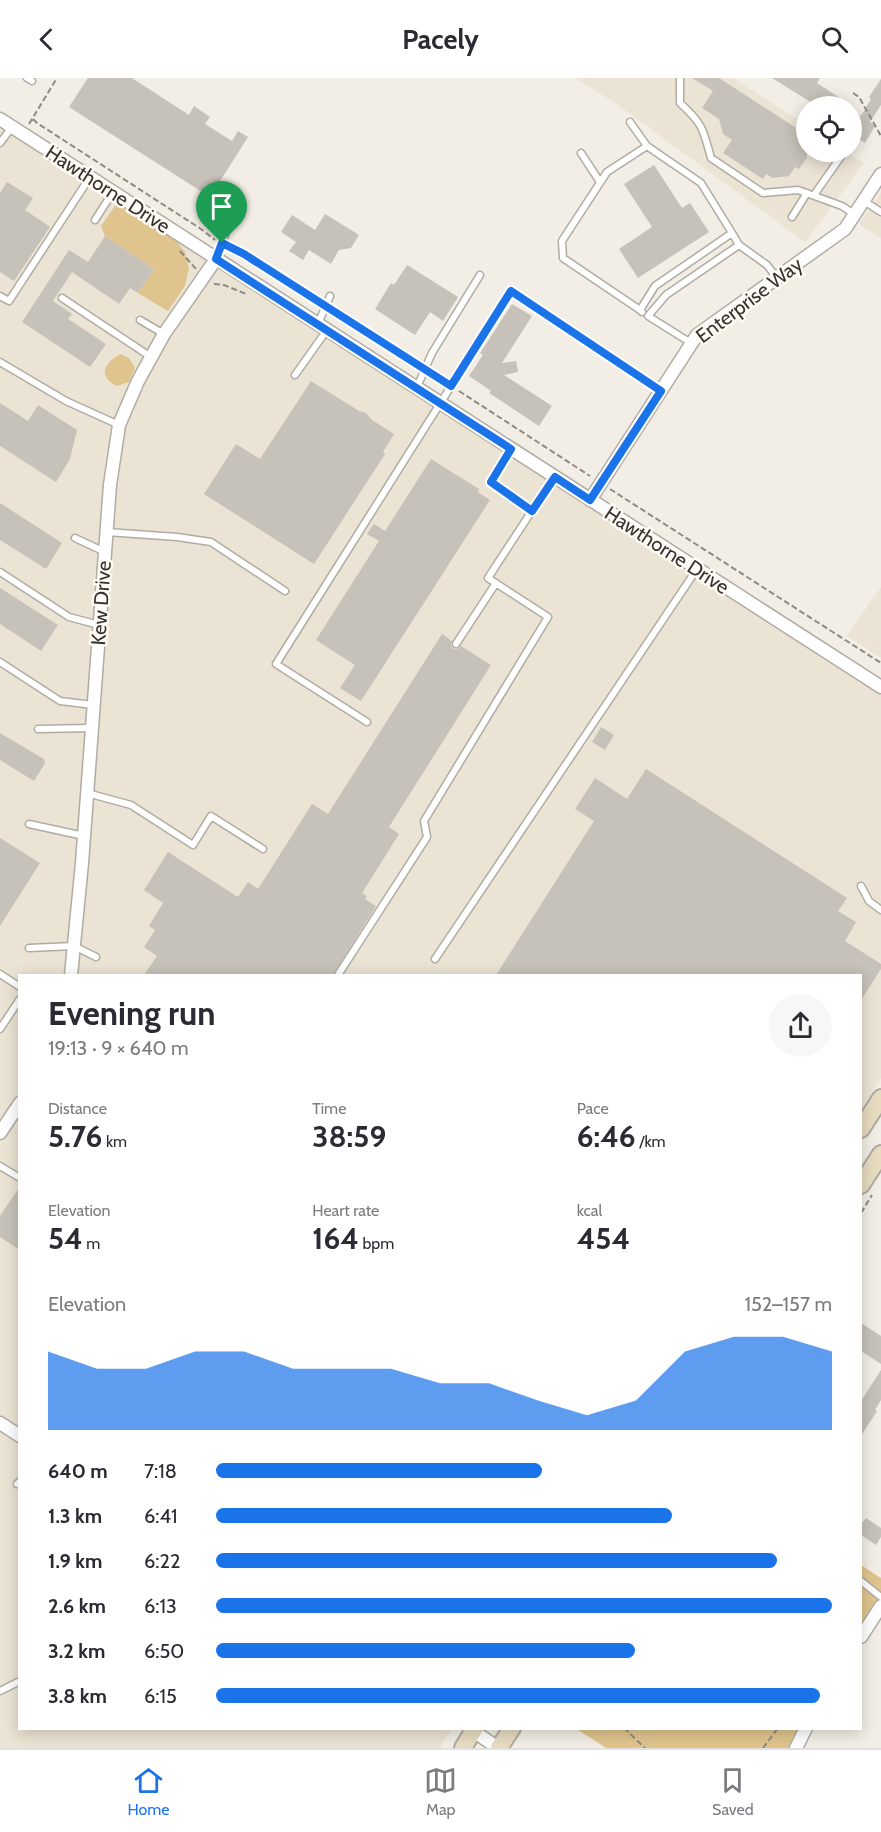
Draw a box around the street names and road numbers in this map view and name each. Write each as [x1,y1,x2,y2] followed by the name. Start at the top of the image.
[41,140,175,238] street label: Hawthorne Drive
[691,252,807,348] street label: Enterprise Way
[600,501,734,599] street label: Hawthorne Drive
[86,560,116,646] street label: Kew Drive

